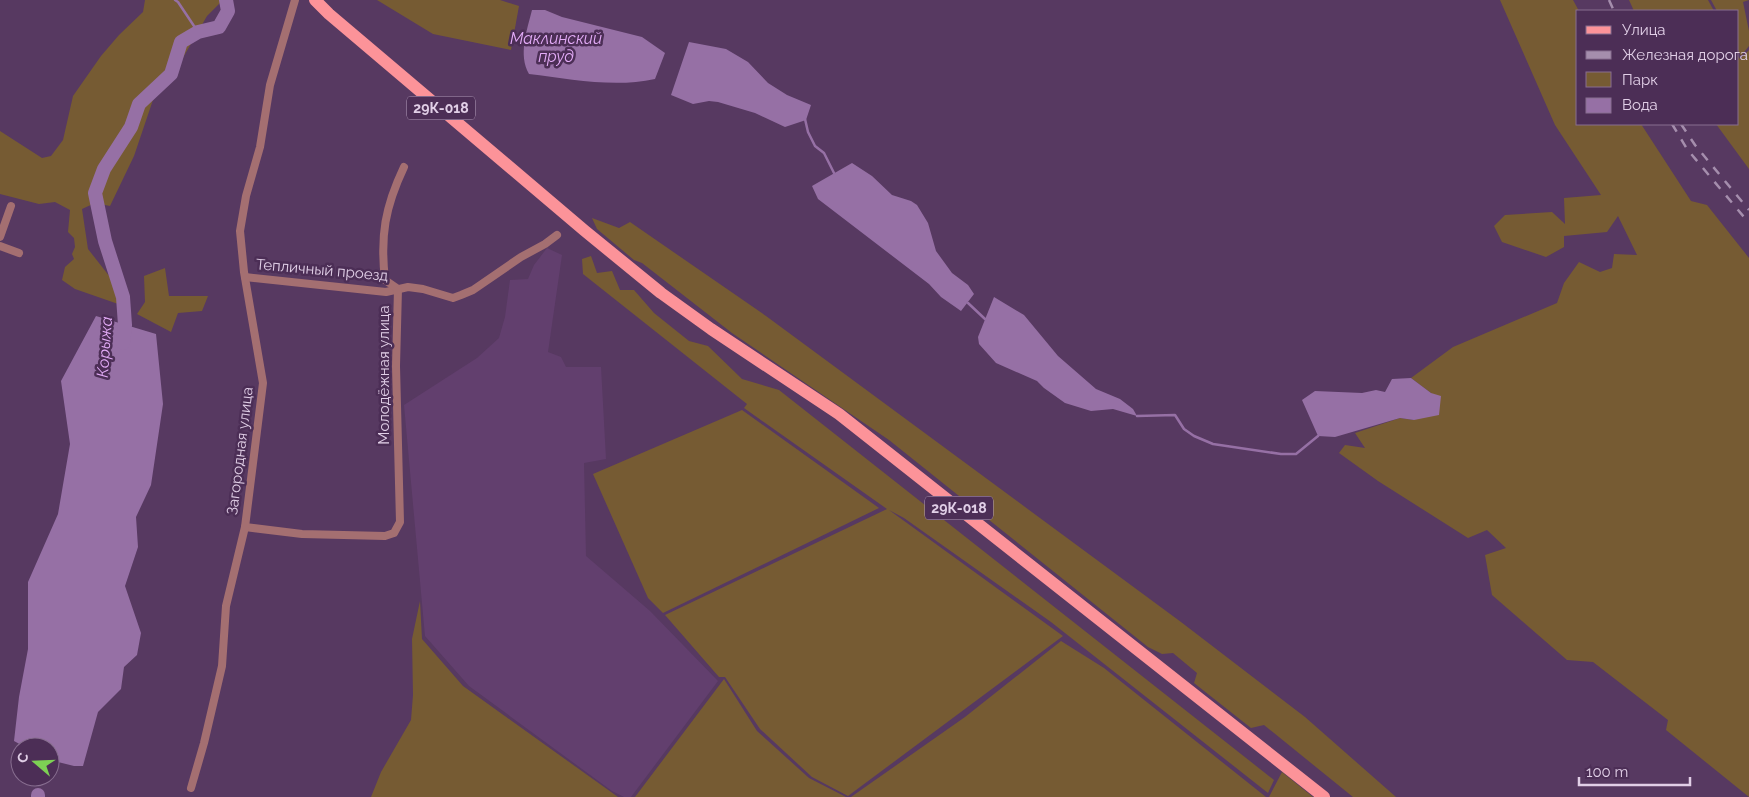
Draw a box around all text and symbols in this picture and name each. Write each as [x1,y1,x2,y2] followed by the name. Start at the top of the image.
[1576,10,1739,125] legend
[1622,21,1666,39] text: Улица
[510,29,602,66] water label: Маклинский пруд
[1622,46,1748,64] text: Железная дорога
[1622,71,1658,89] text: Парк
[407,96,475,120] road number: 29К-018
[1622,96,1658,114] text: Вода
[255,255,389,285] street label: Тепличный проезд
[375,305,393,445] street label: Молодёжная улица
[93,315,116,378] water label: Корыжа
[223,386,257,516] street label: Загородная улица
[925,496,993,520] road number: 29К-018
[10,737,60,787] north arrow
[14,750,32,765] text: С
[1579,754,1690,786] scale bar
[1586,763,1628,781] text: 100 m

